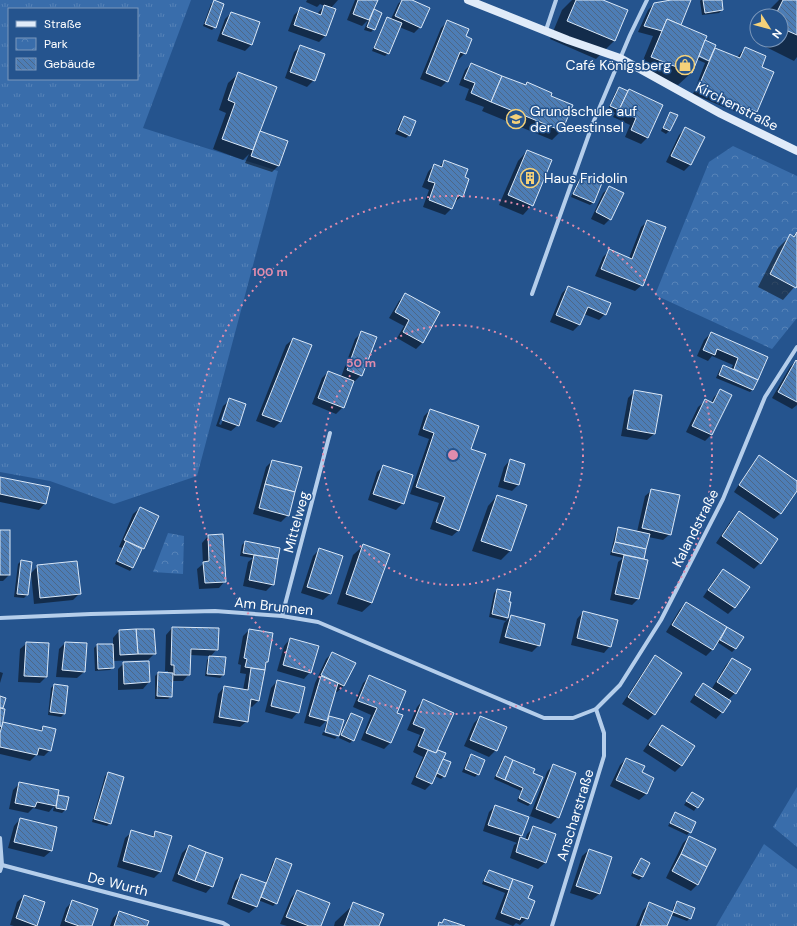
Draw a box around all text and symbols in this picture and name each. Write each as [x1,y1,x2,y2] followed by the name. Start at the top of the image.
[8,8,138,80] legend
[749,8,789,48] north arrow
[44,16,81,32] text: Straße
[769,27,785,41] text: N
[44,36,68,52] text: Park
[674,54,696,76] shop icon: Café Königsberg
[44,56,95,72] text: Gebäude
[565,56,671,74] place label: Café Königsberg
[693,77,781,135] street label: Kirchenstraße
[530,102,637,136] place label: Grundschule auf der Geestinsel
[505,108,527,130] school or university icon: Grundschule auf der Geestinsel
[519,167,541,189] building icon: Haus Fridolin
[544,169,628,187] place label: Haus Fridolin
[252,264,288,280] text: 100 m
[346,355,376,371] text: 50 m
[446,448,460,462] centre of rings
[668,486,722,570] street label: Kalandstraße
[279,489,313,555] street label: Mittelweg
[234,593,314,619] street label: Am Brunnen
[552,767,598,863] street label: Anscharstraße
[86,868,150,900] street label: De Wurth

